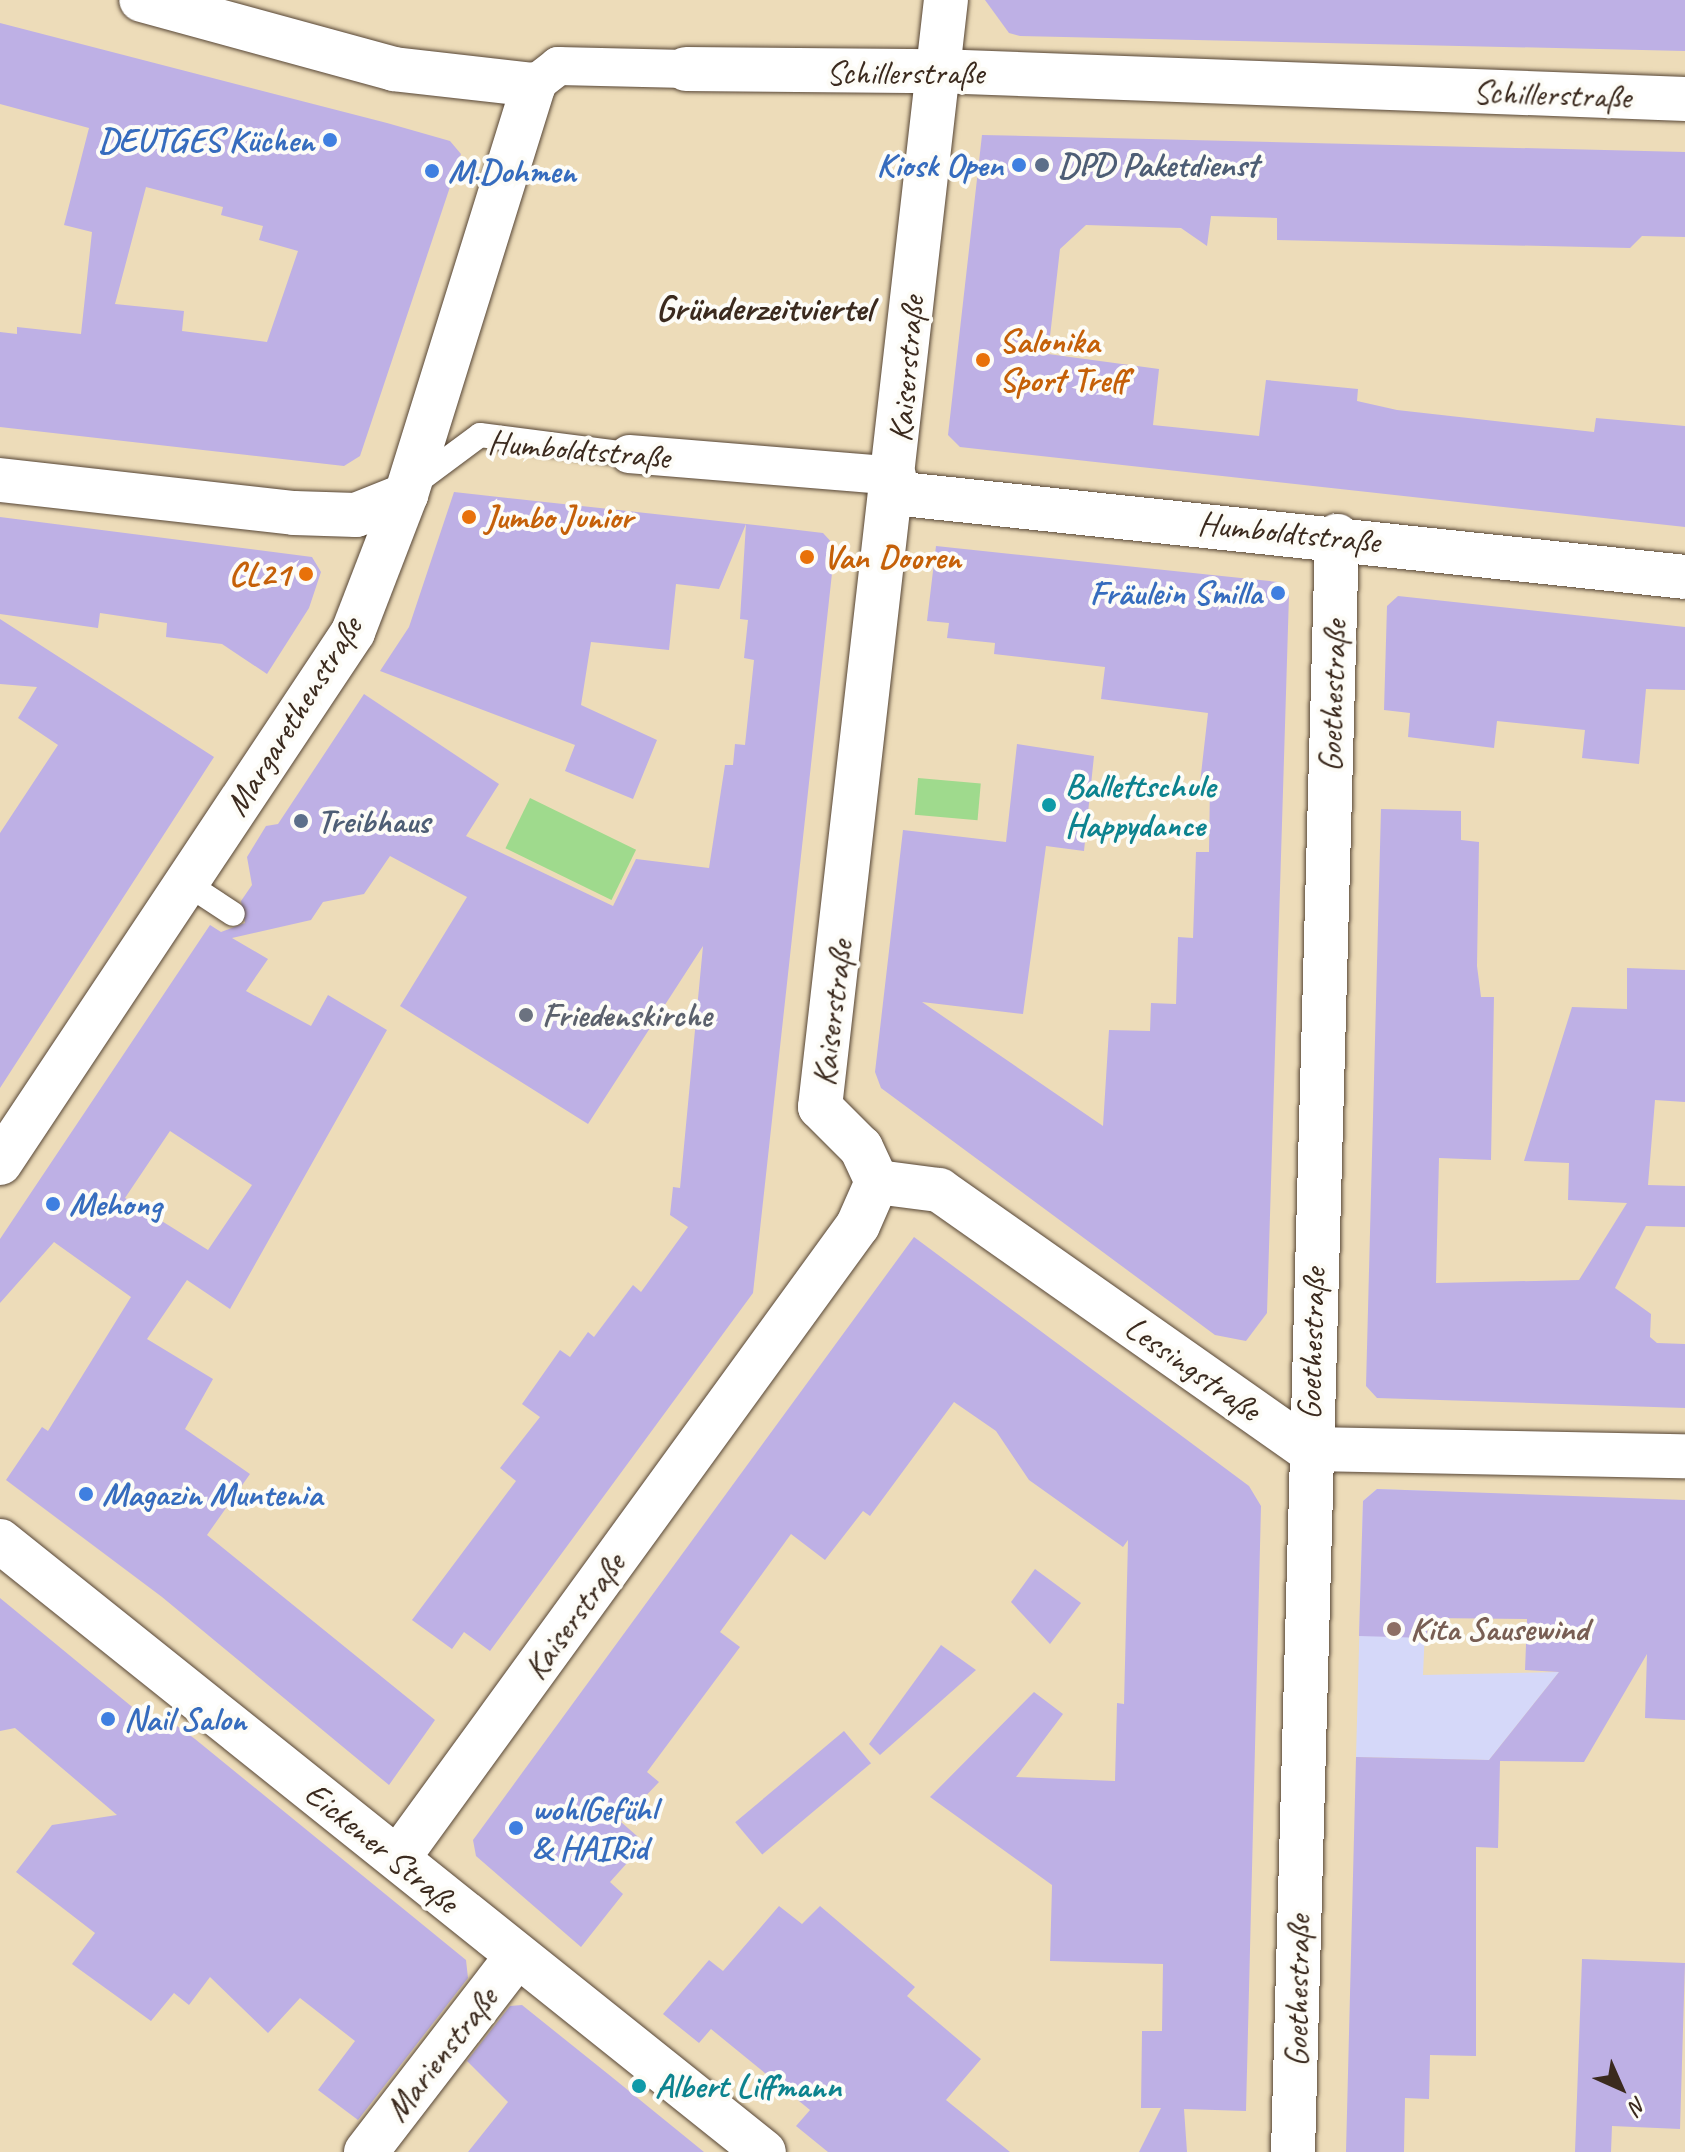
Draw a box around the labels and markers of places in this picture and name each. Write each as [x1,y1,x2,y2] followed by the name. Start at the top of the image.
[98,120,314,160] place label: DEUTGES Küchen
[321,131,339,149] marker: DEUTGES Küchen
[876,145,1003,185] place label: Kiosk Open
[1058,145,1258,185] place label: DPD Paketdienst
[448,151,576,191] place label: M.Dohmen
[1010,156,1028,174] marker: Kiosk Open
[1033,156,1051,174] marker: DPD Paketdienst
[423,162,441,180] marker: M.Dohmen
[999,320,1126,400] place label: Salonika Sport Treff
[974,351,992,369] marker: Salonika Sport Treff
[485,497,632,537] place label: Jumbo Junior
[460,508,478,526] marker: Jumbo Junior
[823,537,961,577] place label: Van Dooren
[798,548,816,566] marker: Van Dooren
[229,554,290,594] place label: CL21
[297,565,315,583] marker: CL21
[1090,573,1262,613] place label: Fräulein Smilla
[1269,584,1287,602] marker: Fräulein Smilla
[1065,765,1215,844] place label: Ballettschule Happydance
[1040,796,1058,814] marker: Ballettschule Happydance
[317,801,430,841] place label: Treibhaus
[292,812,310,830] marker: Treibhaus
[542,995,712,1035] place label: Friedenskirche
[517,1006,535,1024] marker: Friedenskirche
[69,1184,162,1224] place label: Mehong
[44,1195,62,1213] marker: Mehong
[102,1474,322,1514] place label: Magazin Muntenia
[77,1485,95,1503] marker: Magazin Muntenia
[1410,1609,1589,1649] place label: Kita Sausewind
[1385,1620,1403,1638] marker: Kita Sausewind
[124,1699,247,1739] place label: Nail Salon
[99,1710,117,1728] marker: Nail Salon
[532,1788,657,1868] place label: wohlGefühl & HAIRid
[507,1819,525,1837] marker: wohlGefühl & HAIRid
[655,2066,840,2106] place label: Albert Liffmann
[630,2077,648,2095] marker: Albert Liffmann

